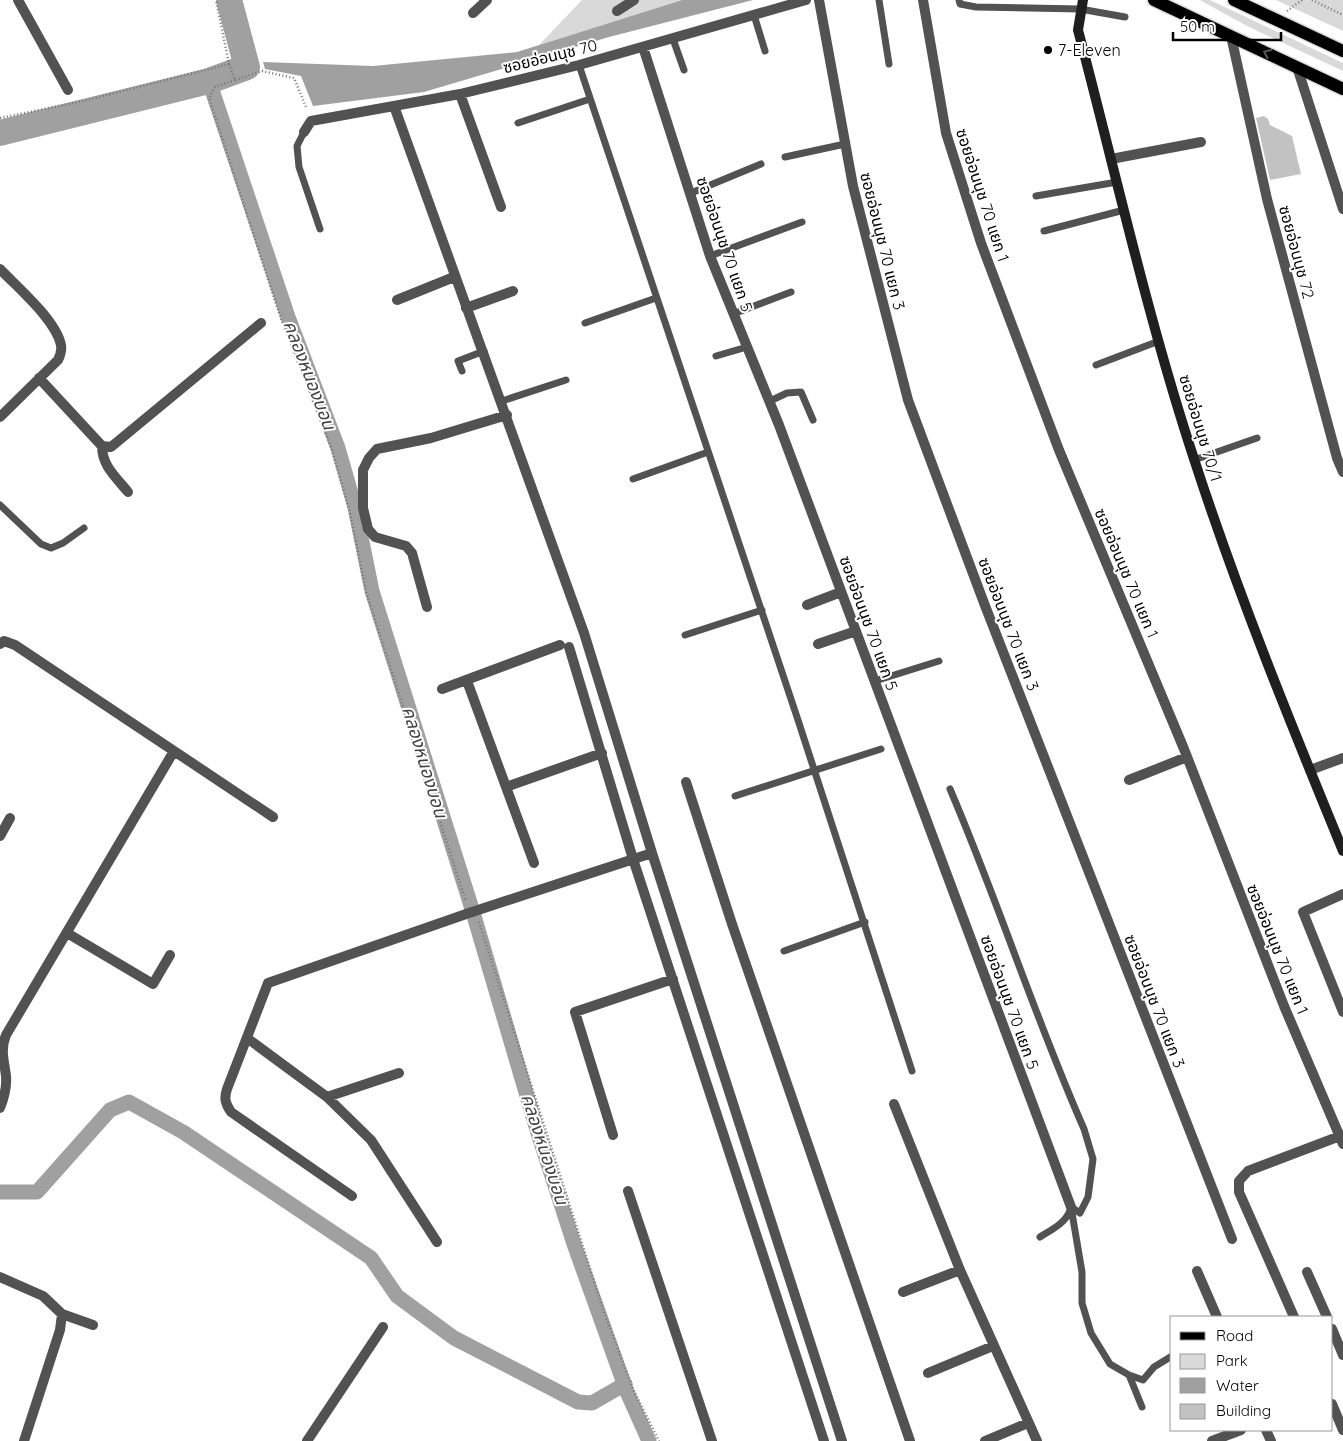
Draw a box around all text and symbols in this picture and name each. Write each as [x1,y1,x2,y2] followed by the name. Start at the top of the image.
[1173,10,1280,42] scale bar
[1180,17,1215,36] text: 50 m
[501,35,599,77] street label: ซอยอ่อนนุช 70
[1058,40,1121,60] place label: 7-Eleven
[1042,44,1054,56] marker: 7-Eleven
[1263,49,1272,59] one-way arrow
[952,126,1014,264] street label: ซอยอ่อนนุช 70 แยก 1
[856,170,910,312] street label: ซอยอ่อนนุช 70 แยก 3
[692,174,758,314] street label: ซอยอ่อนนุช 70 แยก 5
[1275,203,1319,301] street label: ซอยอ่อนนุช 72
[279,317,342,434] water label: คลองหนองบอน
[1175,372,1227,484] street label: ซอยอ่อนนุช 70/1
[1091,505,1163,641] street label: ซอยอ่อนนุช 70 แยก 1
[835,553,903,693] street label: ซอยอ่อนนุช 70 แยก 5
[974,554,1044,694] street label: ซอยอ่อนนุช 70 แยก 3
[397,704,453,821] water label: คลองหนองบอน
[1243,881,1313,1017] street label: ซอยอ่อนนุช 70 แยก 1
[1120,931,1190,1071] street label: ซอยอ่อนนุช 70 แยก 3
[976,932,1044,1072] street label: ซอยอ่อนนุช 70 แยก 5
[516,1091,574,1208] water label: คลองหนองบอน
[1170,1316,1333,1431] legend
[1216,1326,1253,1345] text: Road
[1216,1351,1248,1370] text: Park
[1216,1376,1259,1395] text: Water
[1216,1401,1271,1420] text: Building

